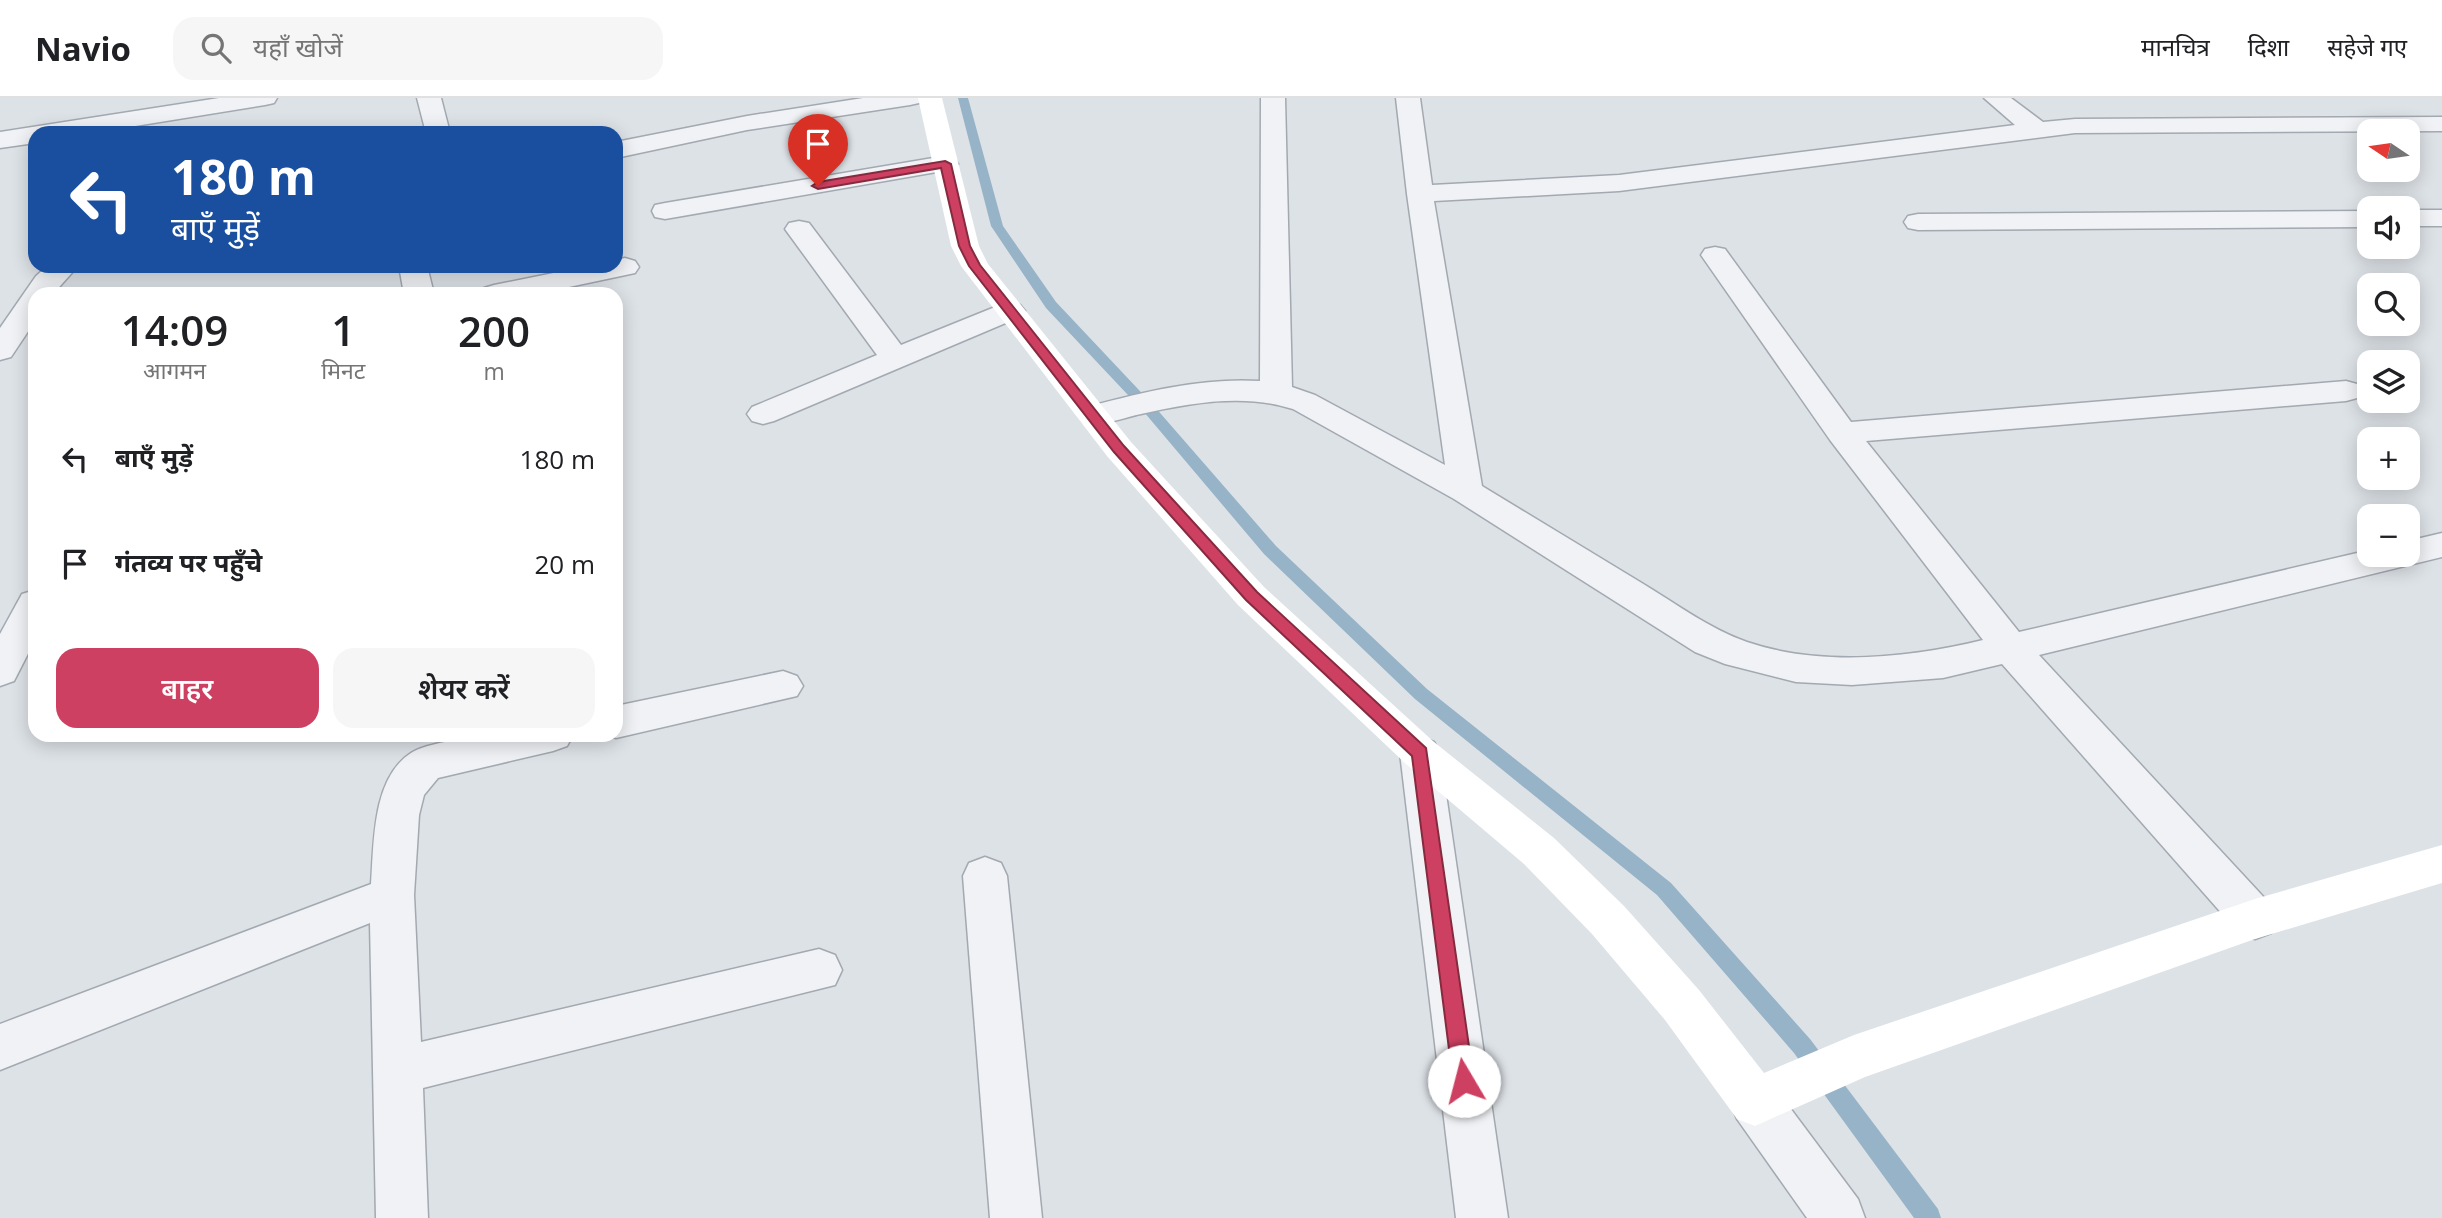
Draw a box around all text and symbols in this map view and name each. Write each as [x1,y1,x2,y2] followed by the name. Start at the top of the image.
[173,17,663,80] search box
[35,26,131,71] text: Navio
[197,29,235,67] icon: search
[253,29,343,65] text: यहाँ खोजें
[2141,30,2210,63] text: मानचित्र
[2248,30,2289,63] text: दिशा
[2327,30,2407,63] text: सहेजे गए
[788,114,848,186] pin
[2357,119,2420,182] north arrow
[2357,119,2420,567] map controls
[799,125,837,163] icon: arrive
[171,143,316,209] text: 180 m
[56,154,147,245] icon: left
[2357,196,2420,259] button: sound
[171,206,260,249] text: बाएँ मुड़ें
[2357,273,2420,336] button: search
[121,301,228,358] text: 14:09
[331,301,355,358] text: 1
[458,302,530,359] text: 200
[2357,350,2420,413] button: layers
[143,354,206,386] text: आगमन
[321,354,365,386] text: मिनट
[483,355,505,387] text: m
[2357,427,2420,490] button: +
[115,439,193,475] text: बाएँ मुड़ें
[56,440,94,478] icon: left
[520,441,595,477] text: 180 m
[2357,504,2420,567] button: −
[115,544,262,580] text: गंतव्य पर पहुँचे
[56,545,94,583] icon: arrive
[534,546,595,582] text: 20 m
[56,648,319,728] button: बाहर
[333,648,595,728] button: शेयर करें
[1427,1044,1501,1118] position arrow

